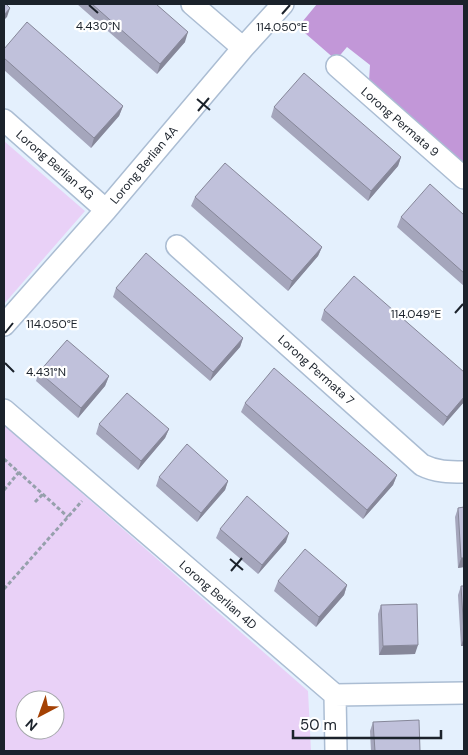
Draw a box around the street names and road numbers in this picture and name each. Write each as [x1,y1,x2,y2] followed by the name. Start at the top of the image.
[358,84,442,160] street label: Lorong Permata 9
[107,123,181,207] street label: Lorong Berlian 4A
[13,127,97,203] street label: Lorong Berlian 4G
[275,332,357,408] street label: Lorong Permata 7
[176,557,260,633] street label: Lorong Berlian 4D

